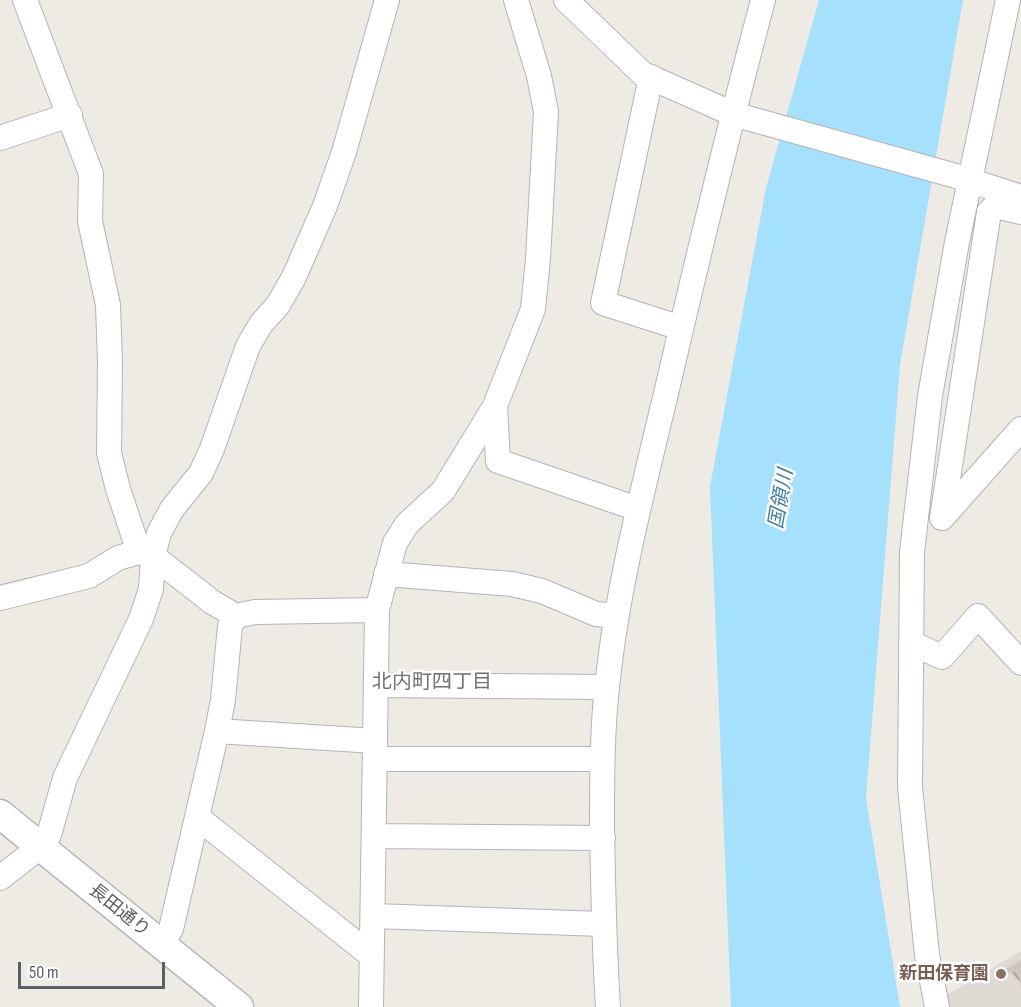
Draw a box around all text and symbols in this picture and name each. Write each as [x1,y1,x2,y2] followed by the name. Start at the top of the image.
[765,467,799,531] water label: 国領川
[372,671,492,695] district label: 北内町四丁目
[84,880,154,942] street label: 長田通り
[21,950,168,988] scale bar
[29,962,59,983] text: 50 m
[899,963,989,985] place label: 新田保育園
[994,967,1008,981] marker: 新田保育園

